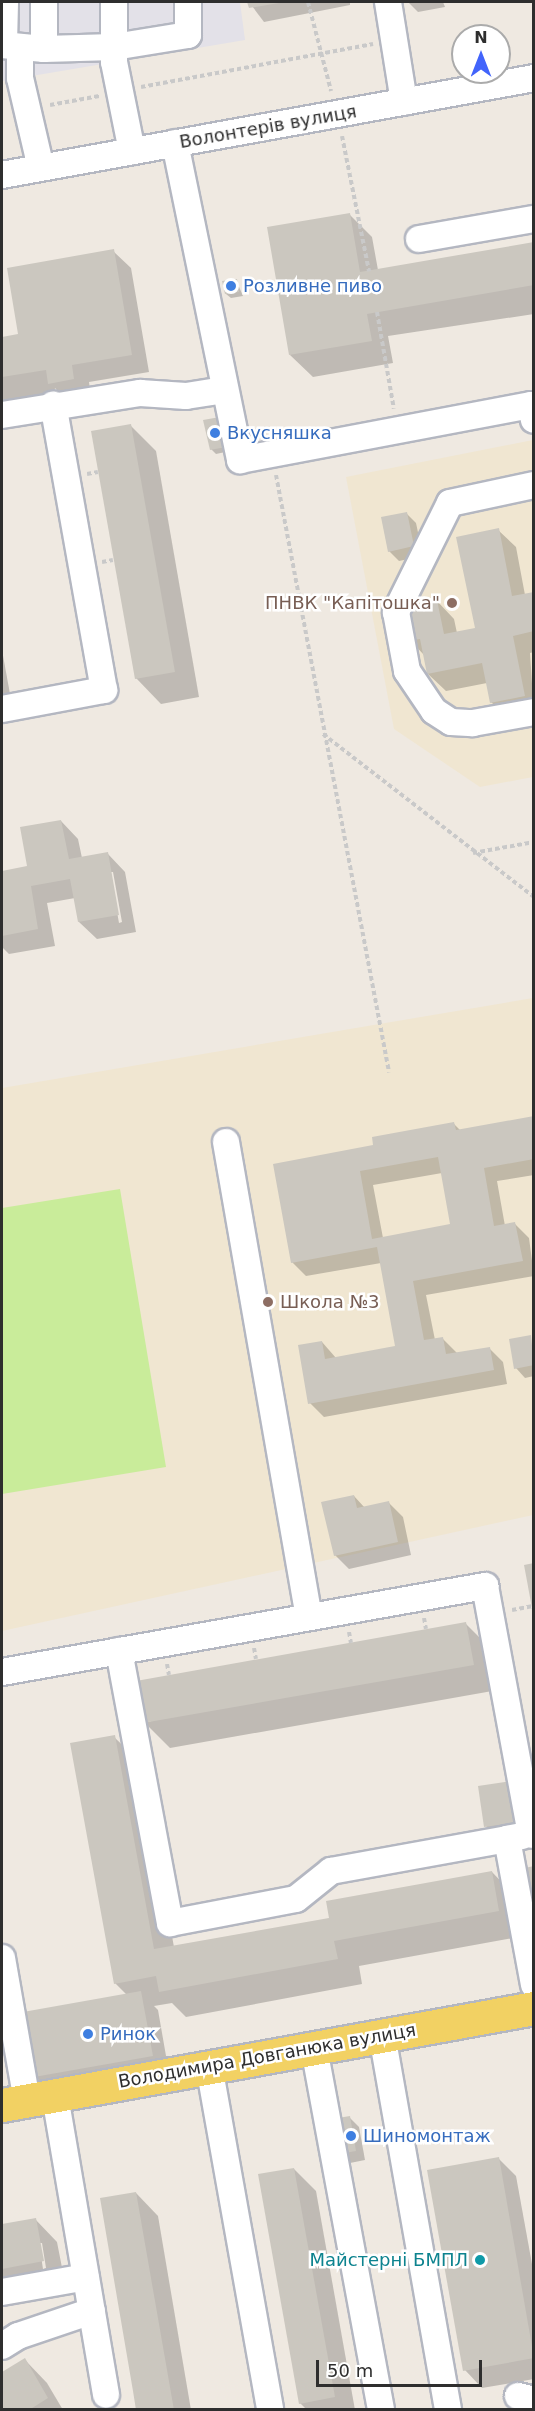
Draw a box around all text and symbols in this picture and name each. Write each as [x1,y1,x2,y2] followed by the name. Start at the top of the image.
[451,24,511,84] north arrow
[474,28,488,47] text: N
[178,101,358,153] street label: Волонтерів вулиця
[243,275,382,297] place label: Розливне пиво
[224,279,238,293] marker: Розливне пиво
[227,422,332,444] place label: Вкусняшка
[208,426,222,440] marker: Вкусняшка
[265,592,440,614] place label: ПНВК "Капітошка"
[445,596,459,610] marker: ПНВК "Капітошка"
[280,1291,380,1313] place label: Школа №3
[261,1295,275,1309] marker: Школа №3
[117,2019,417,2093] street label: Володимира Довганюка вулиця
[100,2023,156,2045] place label: Ринок
[81,2027,95,2041] marker: Ринок
[363,2125,491,2147] place label: Шиномонтаж
[344,2129,358,2143] marker: Шиномонтаж
[309,2249,468,2271] place label: Майстерні БМПЛ
[473,2253,487,2267] marker: Майстерні БМПЛ
[319,2348,486,2386] scale bar
[327,2360,373,2381] text: 50 m

